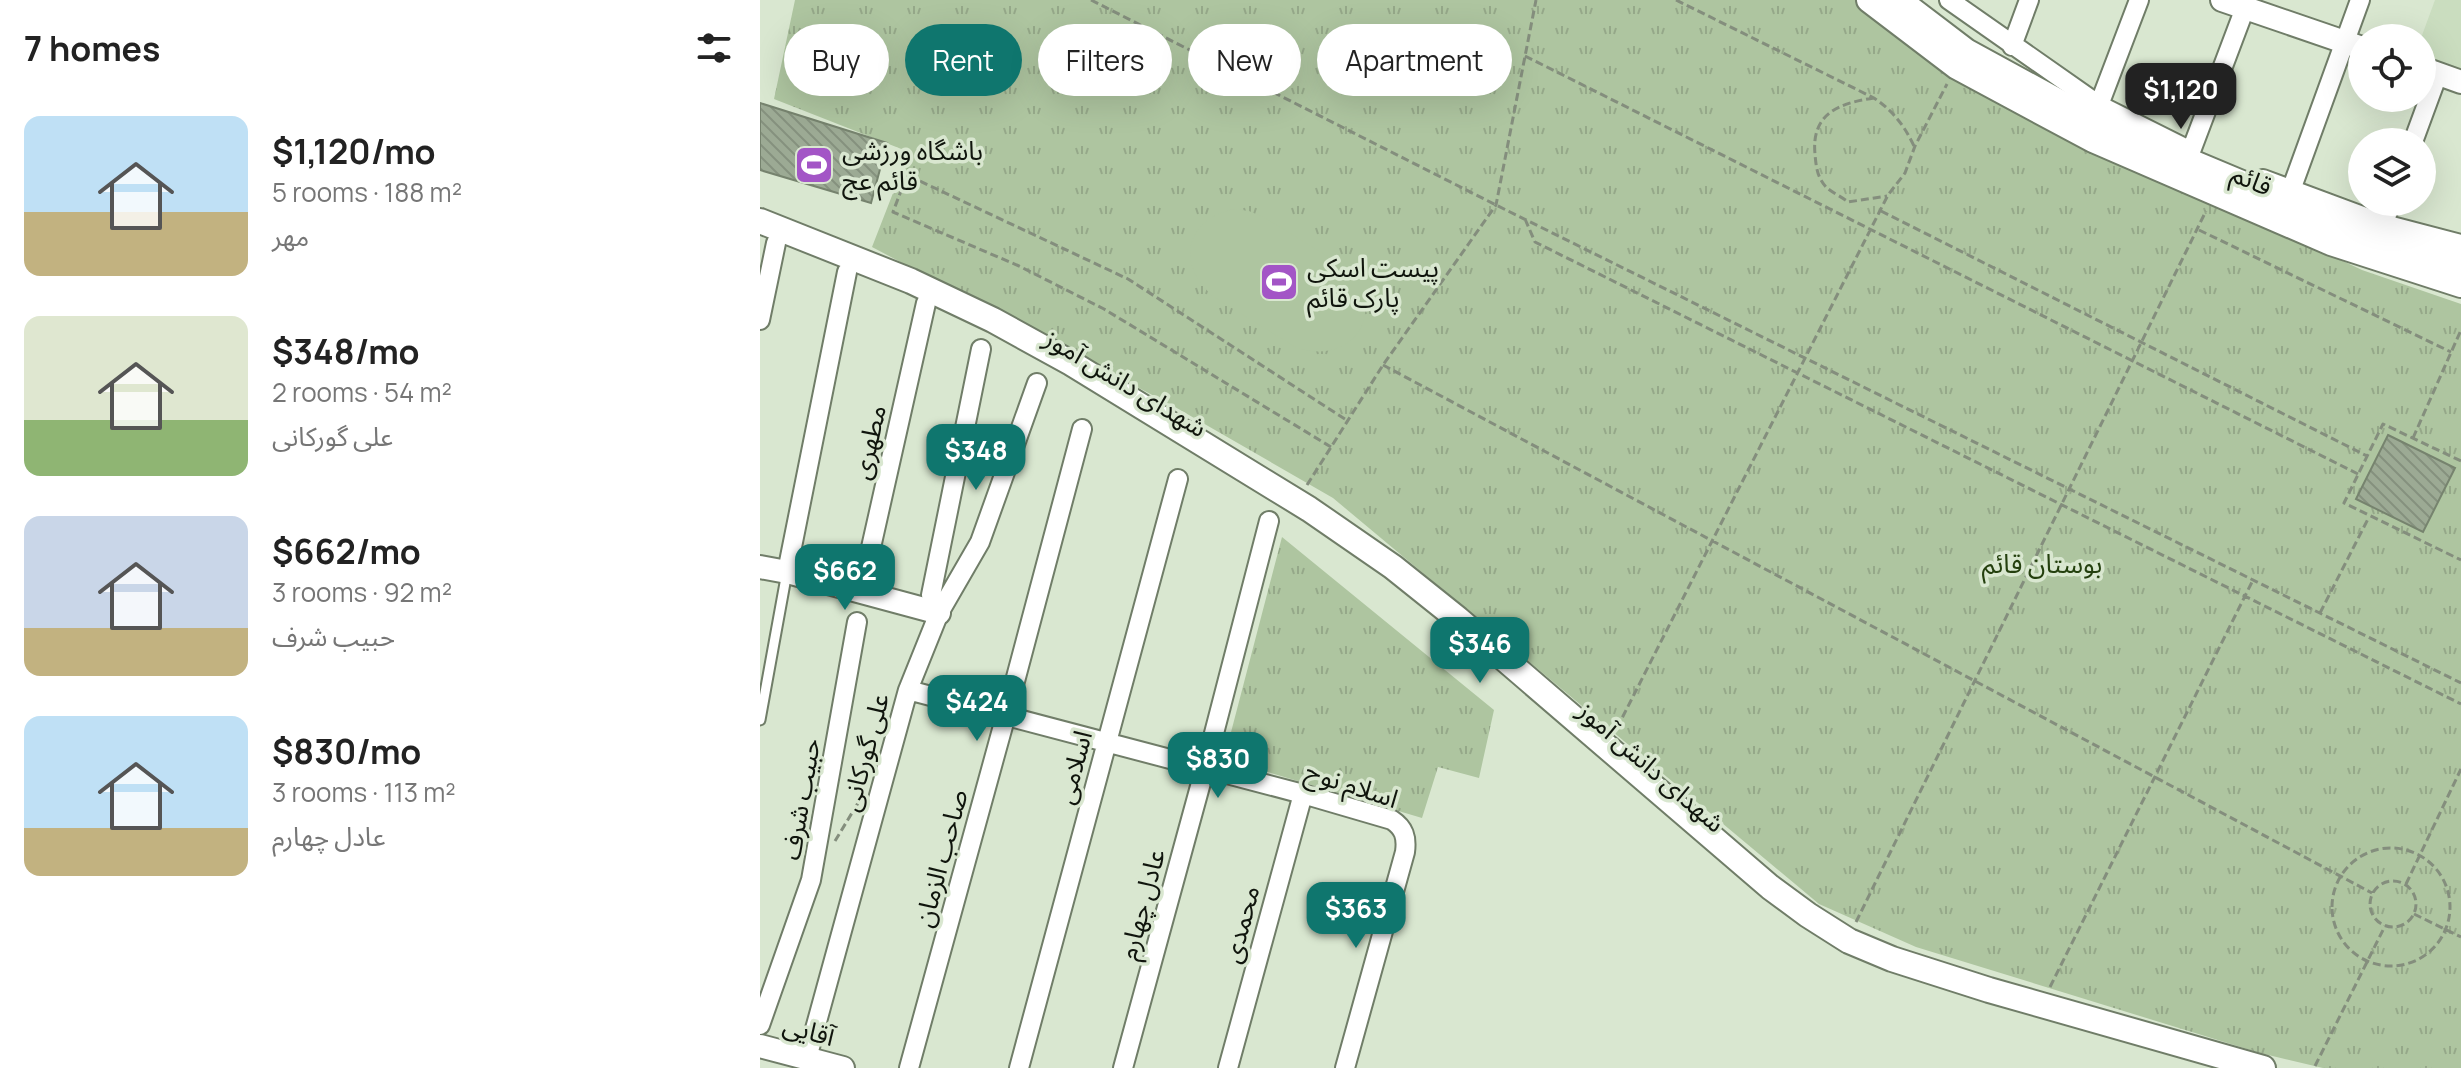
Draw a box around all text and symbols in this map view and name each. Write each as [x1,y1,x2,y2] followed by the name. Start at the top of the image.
[784,24,889,96] chip: Buy
[905,24,1022,96] chip: Rent
[1038,24,1172,96] chip: Filters
[1188,24,1301,96] chip: New
[1317,24,1512,96] chip: Apartment
[2348,24,2436,216] map controls
[2348,24,2436,112] button: locate
[24,25,160,71] text: 7 homes
[692,26,736,70] icon: filters
[2116,63,2246,131] pin: $1,120
[2143,71,2219,107] text: $1,120
[272,128,436,174] text: $1,120/mo
[2348,128,2436,216] button: layers
[842,132,983,201] place label: باشگاه ورزشی قائم عج
[793,144,835,186] sports icon: باشگاه ورزشی قائم عج
[88,148,184,244] icon: home
[2225,154,2278,206] street label: قائم
[272,174,462,210] text: 5 rooms · 188 m²
[272,218,309,254] text: مهر
[1307,249,1439,318] place label: پیست اسکی پارک قائم
[1258,261,1300,303] sports icon: پیست اسکی پارک قائم
[1037,319,1214,445] street label: شهدای دانش آموز
[272,328,420,374] text: $348/mo
[88,348,184,444] icon: home
[272,374,452,410] text: 2 rooms · 54 m²
[842,401,894,483] street label: مطهری
[272,418,393,454] text: علی گورکانی
[929,424,1023,492] pin: $348
[944,432,1008,468] text: $348
[272,528,421,574] text: $662/mo
[798,544,892,612] pin: $662
[1982,545,2102,584] park label: بوستان قائم
[88,548,184,644] icon: home
[813,552,877,588] text: $662
[272,574,452,610] text: 3 rooms · 92 m²
[1433,617,1527,685] pin: $346
[272,618,395,654] text: حبیب شرف
[1448,625,1512,661] text: $346
[930,675,1024,743] pin: $424
[946,683,1008,719] text: $424
[831,689,897,815] street label: علی گورکانی
[1570,691,1733,840] street label: شهدای دانش آموز
[1046,726,1100,808] street label: اسلامی
[272,728,421,774] text: $830/mo
[1171,732,1265,800] pin: $830
[772,735,828,863] street label: حبیب شرف
[1186,740,1250,776] text: $830
[88,748,184,844] icon: home
[1300,752,1403,819] street label: اسلام نوح
[272,774,456,810] text: 3 rooms · 113 m²
[904,785,976,931] street label: صاحب الزمان
[272,818,385,854] text: عادل چهارم
[1109,845,1176,964] street label: عادل چهارم
[1212,881,1268,967] street label: محمدی
[1309,882,1403,950] pin: $363
[1325,890,1387,926] text: $363
[779,1006,840,1055] street label: آقایی

